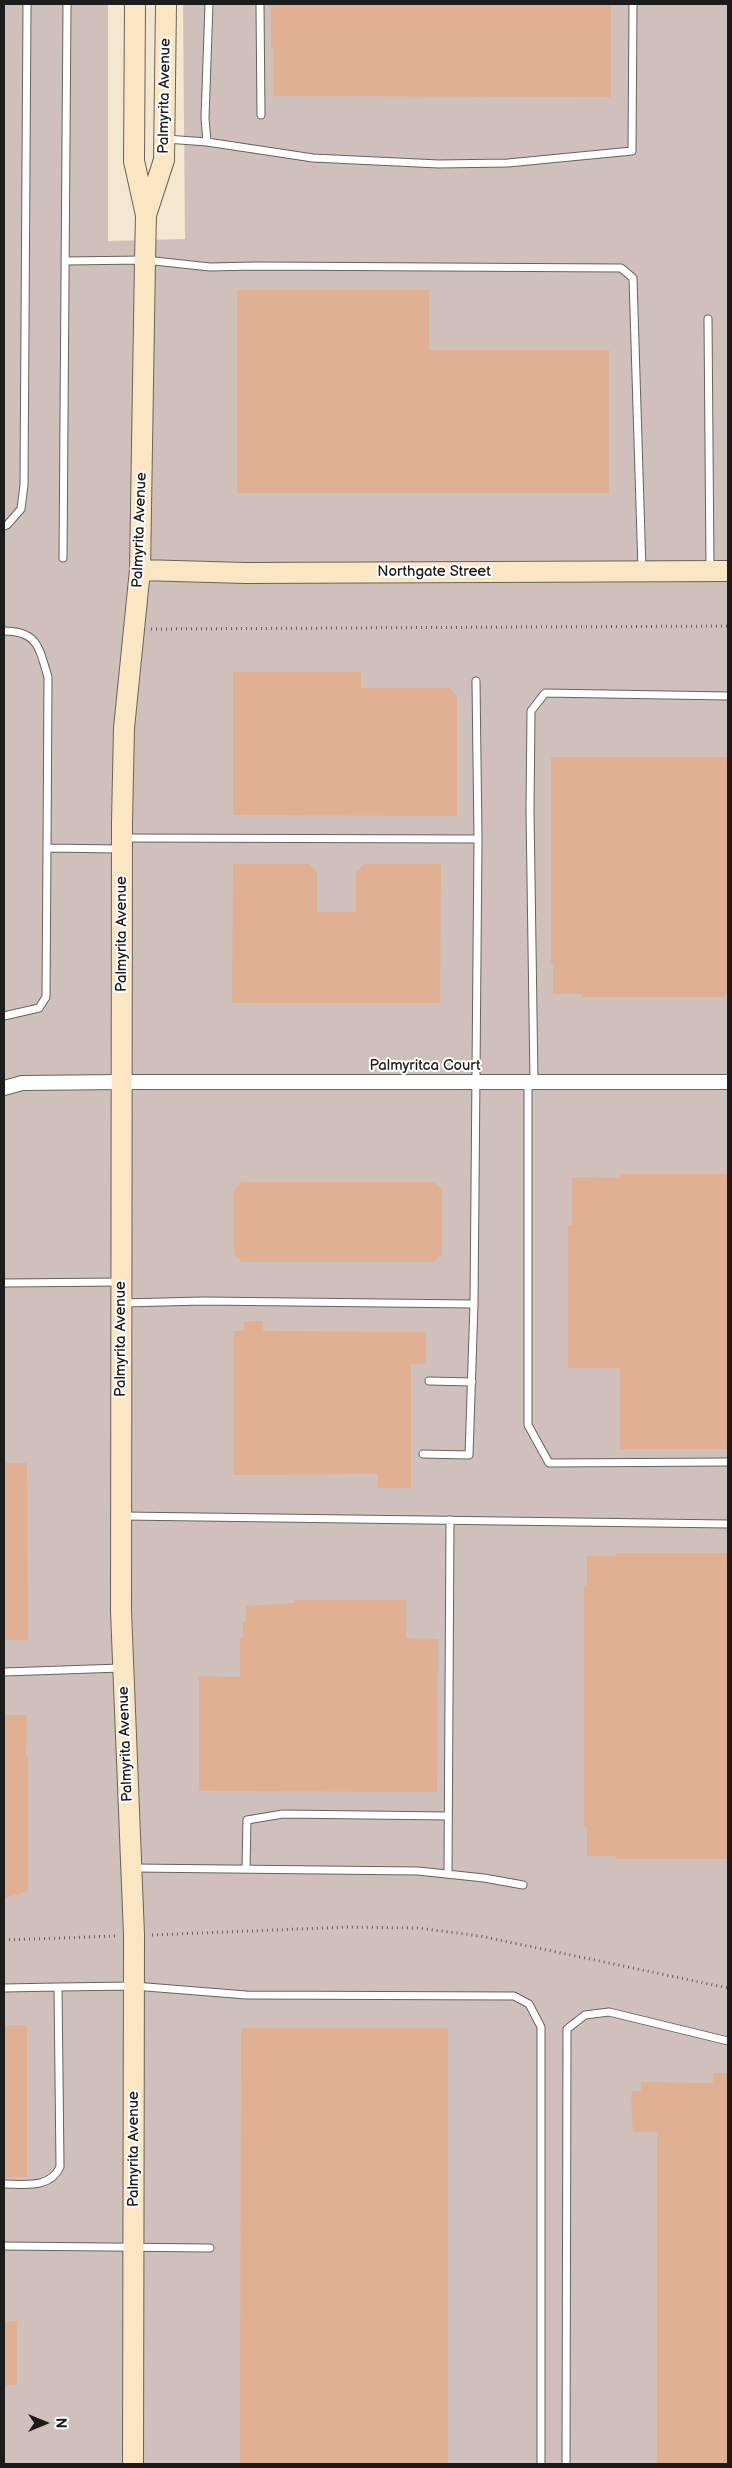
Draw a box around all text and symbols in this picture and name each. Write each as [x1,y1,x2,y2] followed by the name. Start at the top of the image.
[155,38,175,154] street label: Palmyrita Avenue
[129,472,151,588] street label: Palmyrita Avenue
[377,563,491,581] street label: Northgate Street
[113,876,131,992] street label: Palmyrita Avenue
[369,1057,481,1075] street label: Palmyritca Court
[112,1281,130,1397] street label: Palmyrita Avenue
[115,1686,137,1802] street label: Palmyrita Avenue
[125,2091,143,2207] street label: Palmyrita Avenue
[20,2398,70,2448] north arrow
[52,2418,69,2428] text: N

